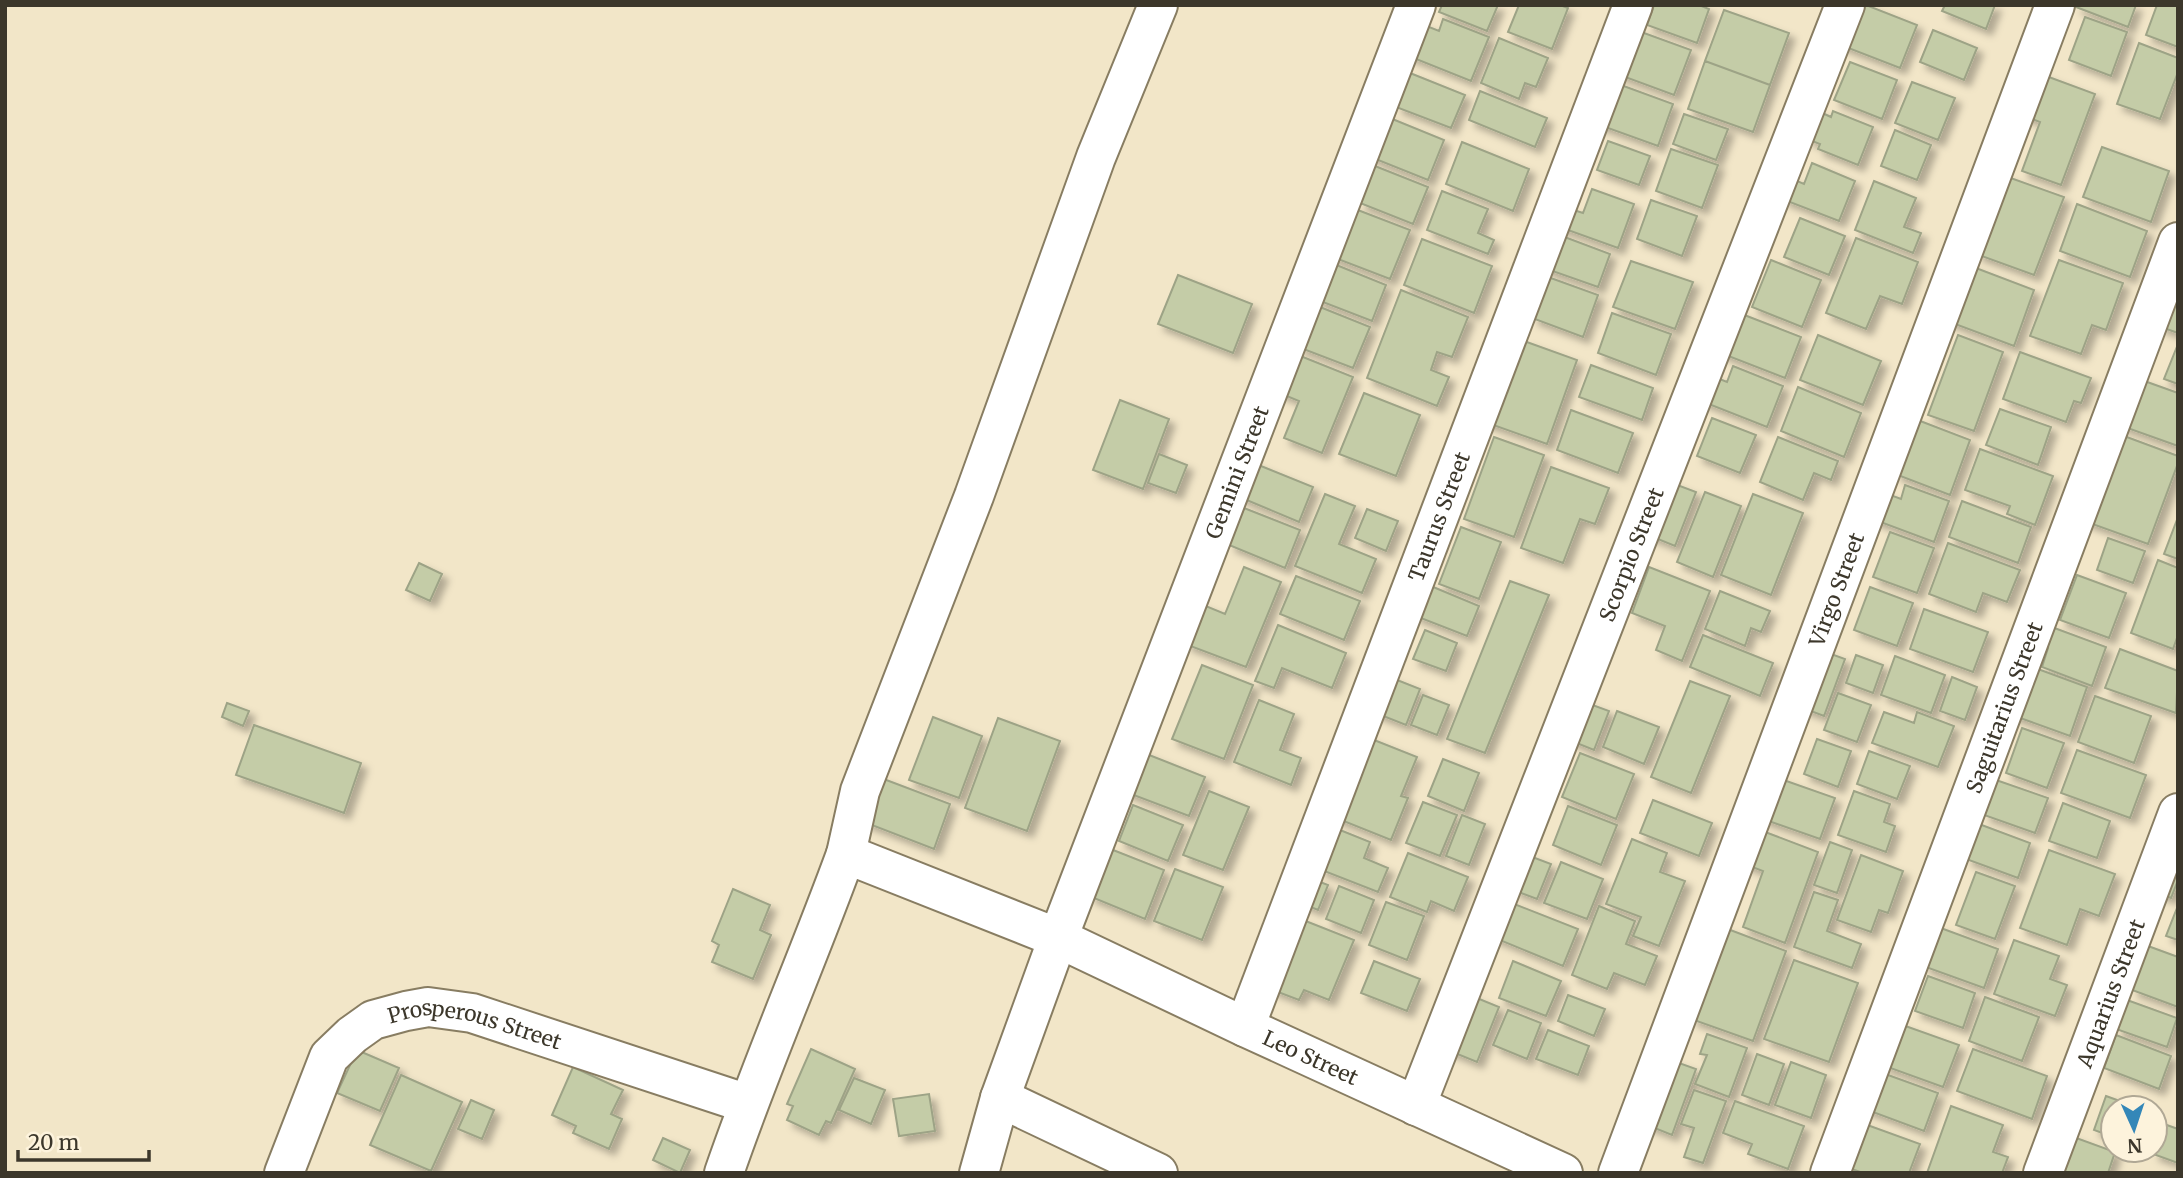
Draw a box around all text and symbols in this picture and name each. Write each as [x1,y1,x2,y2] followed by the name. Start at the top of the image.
[1199,402,1274,542] street label: Gemini Street
[1402,448,1476,585] street label: Taurus Street
[1593,483,1669,625] street label: Scorpio Street
[1802,529,1870,651] street label: Virgo Street
[1960,618,2048,797] street label: Saguitarius Street
[2070,915,2150,1072] street label: Aquarius Street
[384,993,565,1055] street label: Prosperous Street
[1259,1024,1363,1091] street label: Leo Street
[2099,1094,2169,1164] north arrow
[18,1118,149,1162] scale bar
[28,1129,80,1156] text: 20 m
[2127,1134,2143,1158] text: N

